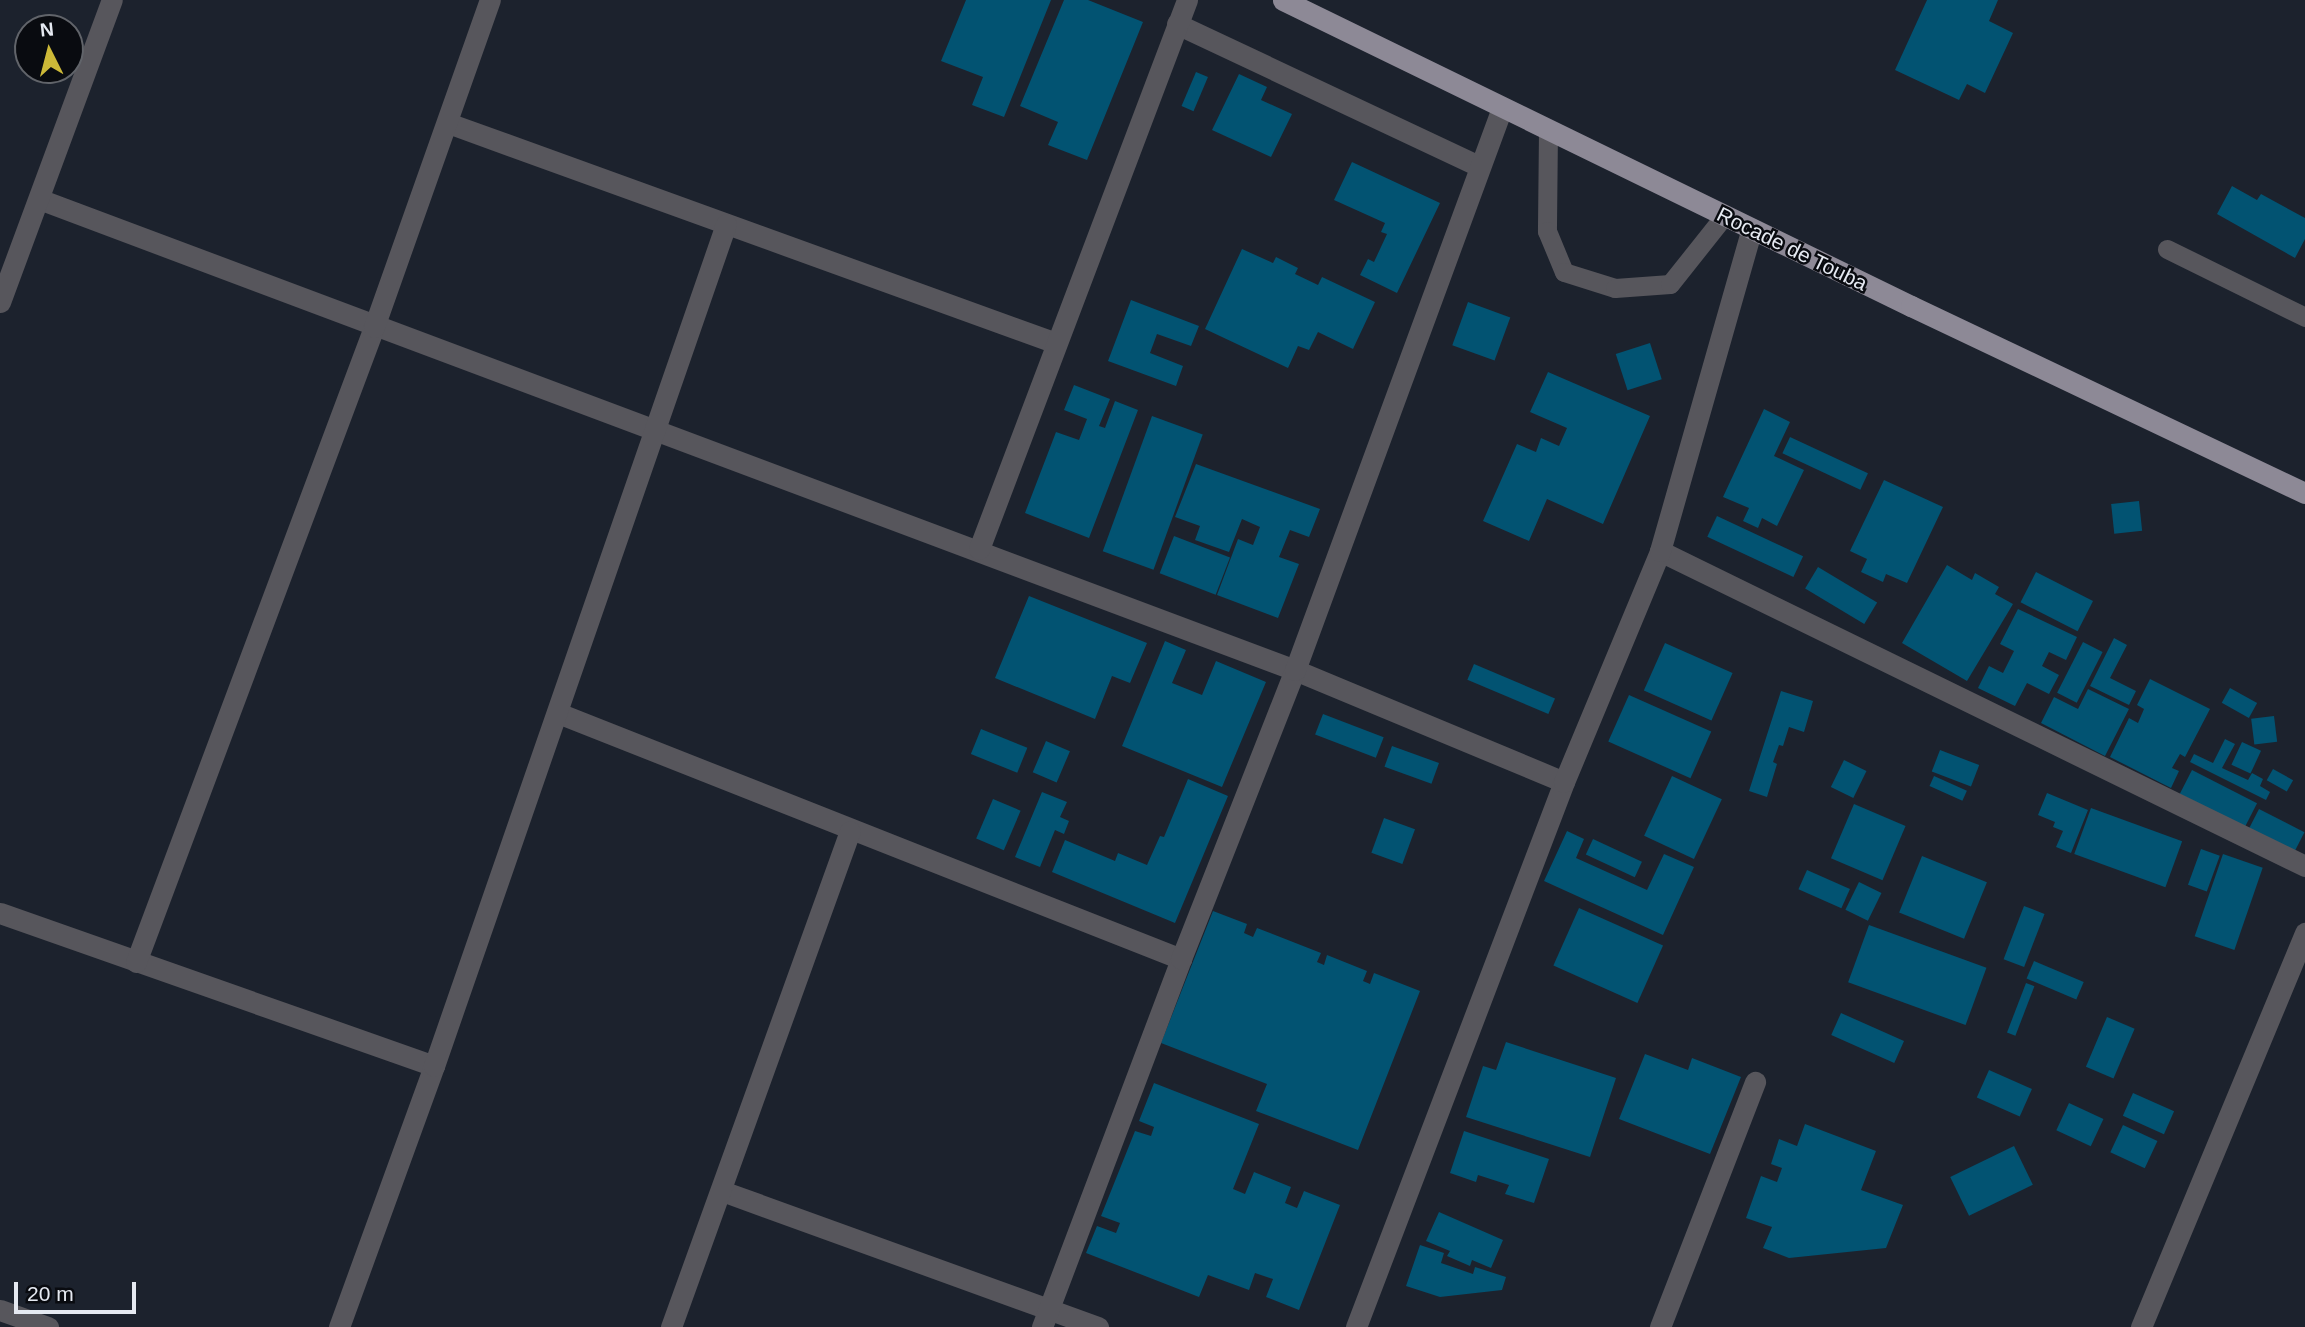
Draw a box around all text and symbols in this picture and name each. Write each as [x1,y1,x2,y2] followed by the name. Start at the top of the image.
[14,14,84,84] north arrow
[39,18,55,41] text: N
[1712,202,1872,296] street label: Rocade de Touba
[18,1268,140,1312] scale bar
[27,1282,74,1305] text: 20 m

